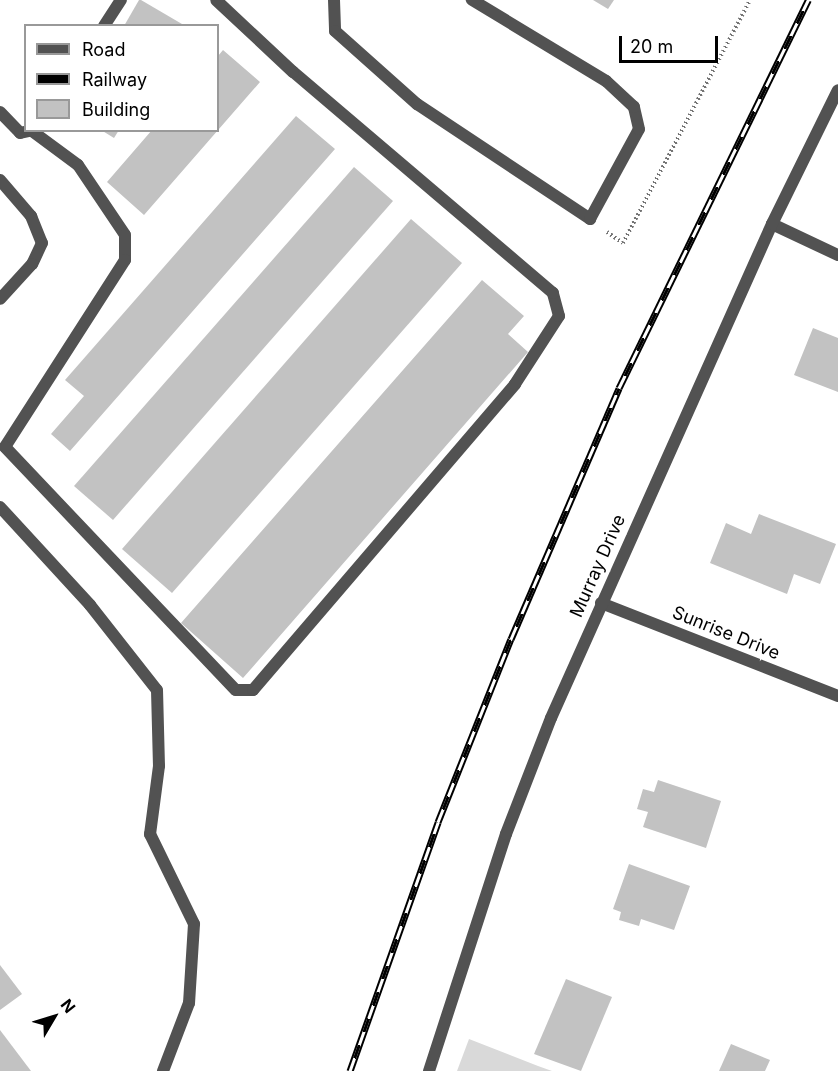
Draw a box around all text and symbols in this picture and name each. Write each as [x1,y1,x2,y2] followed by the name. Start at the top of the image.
[24,24,219,132] legend
[622,24,721,62] scale bar
[630,36,673,57] text: 20 m
[82,39,125,60] text: Road
[82,69,147,90] text: Railway
[82,99,150,120] text: Building
[566,511,630,621] street label: Murray Drive
[669,602,783,664] street label: Sunrise Drive
[24,987,84,1047] north arrow
[57,995,80,1017] text: N

